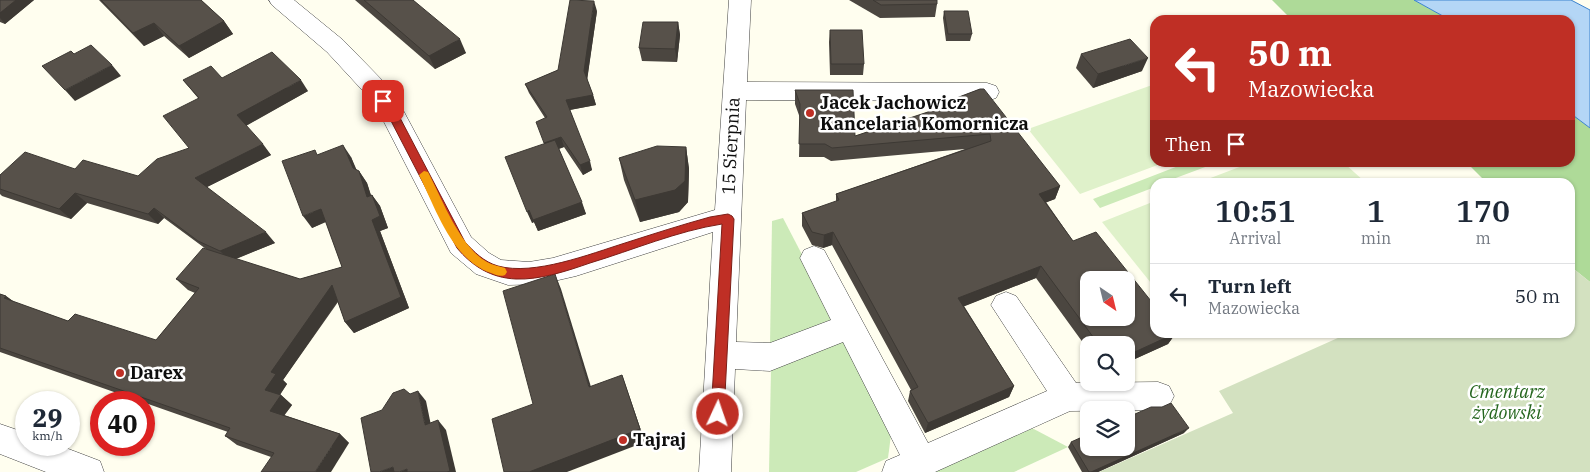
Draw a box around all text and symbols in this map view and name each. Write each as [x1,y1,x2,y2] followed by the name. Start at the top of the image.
[1248,30,1332,76] text: 50 m
[1165,35,1230,100] icon: left
[1248,74,1374,103] text: Mazowiecka
[362,80,404,122] pin
[369,87,397,115] icon: arrive
[820,91,1029,135] place label: Jacek Jachowicz Kancelaria Komornicza
[716,96,745,195] street label: 15 Sierpnia
[804,107,816,119] marker: Jacek Jachowicz Kancelaria Komornicza
[1222,130,1250,158] icon: arrive
[1165,132,1212,156] text: Then
[1215,191,1296,230] text: 10:51
[1367,191,1385,230] text: 1
[1456,191,1510,230] text: 170
[1229,228,1281,248] text: Arrival
[1361,228,1391,248] text: min
[1475,228,1491,248] text: m
[1080,271,1135,326] north arrow
[1080,271,1135,456] map controls
[1208,274,1291,298] text: Turn left
[1165,282,1193,310] icon: left
[1515,284,1560,308] text: 50 m
[1208,298,1300,318] text: Mazowiecka
[1080,336,1135,391] button: search
[130,361,184,384] place label: Darex
[114,367,126,379] marker: Darex
[1469,380,1546,424] park label: Cmentarz żydowski
[691,387,743,439] position arrow
[90,391,155,456] speed limit sign: 40
[32,401,63,434] text: 29
[1080,401,1135,456] button: layers
[32,428,63,443] text: km/h
[633,428,686,451] place label: Tajraj
[617,434,629,446] marker: Tajraj

